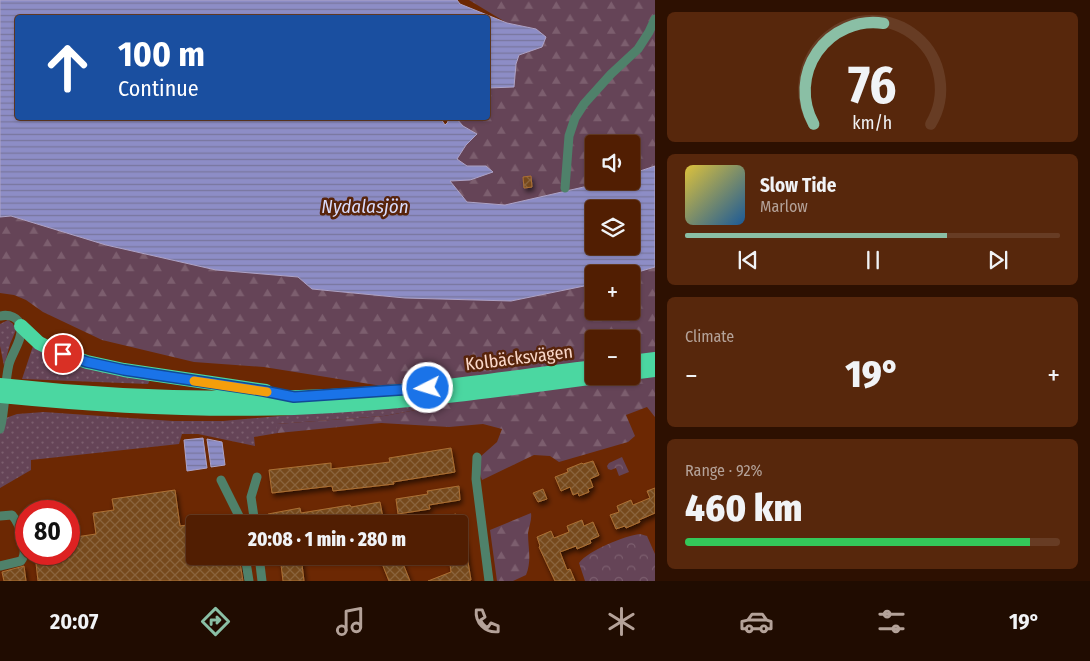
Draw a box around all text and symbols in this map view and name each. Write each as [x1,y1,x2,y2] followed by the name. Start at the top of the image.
[118,33,205,75] text: 100 m
[35,35,100,100] icon: ahead
[848,54,897,117] text: 76
[118,75,199,102] text: Continue
[853,112,892,134] text: km/h
[585,135,640,385] map controls
[585,135,640,190] button: sound
[760,174,836,197] text: Slow Tide
[321,195,409,218] water label: Nydalasjön
[760,197,808,216] text: Marlow
[585,200,640,255] button: layers
[734,246,762,274] icon: previous
[859,246,887,274] icon: pause
[984,246,1012,274] icon: next
[585,265,640,320] button: +
[685,327,734,346] text: Climate
[585,330,640,385] button: −
[42,333,84,375] pin
[49,340,77,368] icon: arrive
[464,340,574,376] street label: Kolbäcksvägen
[845,351,900,397] text: 19°
[685,359,698,392] text: −
[1047,359,1060,392] text: +
[401,361,453,413] position arrow
[685,461,762,480] text: Range · 92%
[685,485,803,531] text: 460 km
[15,500,80,565] speed limit sign: 80
[248,528,406,551] text: 20:08 · 1 min · 280 m
[198,604,233,639] icon: directions
[333,604,368,639] icon: music
[469,604,504,639] icon: phone
[604,604,639,639] icon: climate
[739,604,774,639] icon: car
[874,604,909,639] icon: filters
[50,608,98,635] text: 20:07
[1009,608,1040,635] text: 19°

